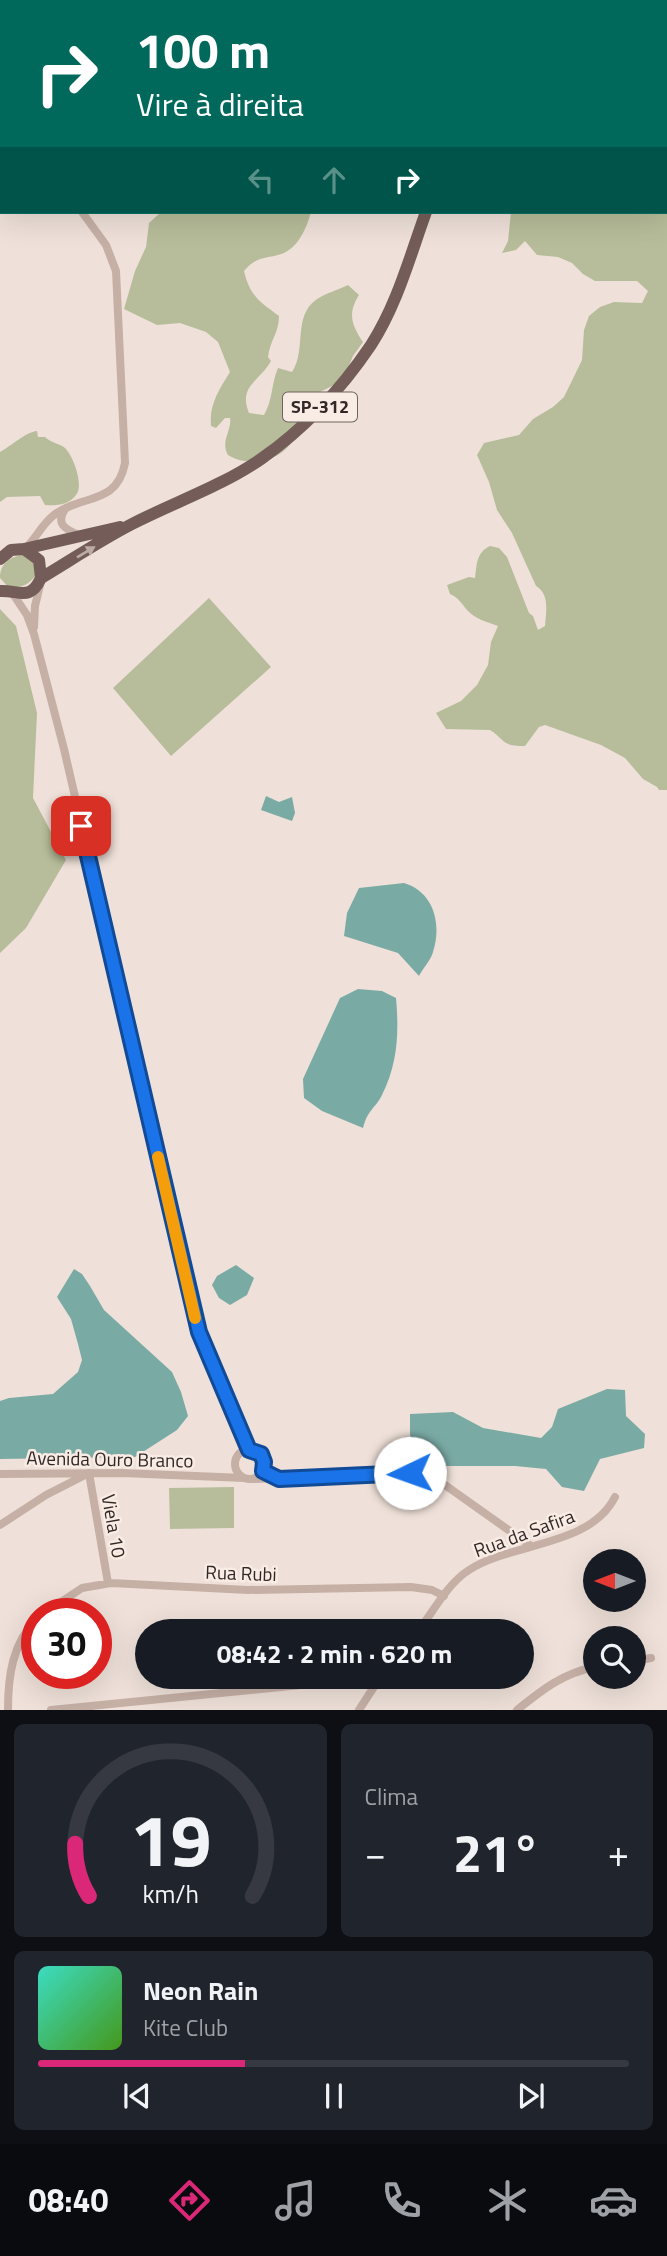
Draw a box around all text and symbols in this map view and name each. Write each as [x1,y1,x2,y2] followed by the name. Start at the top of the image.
[136,12,270,87] text: 100 m
[21,28,112,119] icon: right
[136,80,304,128] text: Vire à direita
[242,161,280,199] icon: left
[315,161,353,199] icon: ahead
[388,161,426,199] icon: right
[283,393,357,422] road number: SP-312
[76,545,95,558] one-way arrow
[51,796,111,856] pin
[62,807,100,845] icon: arrive
[373,1436,447,1510] position arrow
[26,1443,194,1474] street label: Avenida Ouro Branco
[95,1492,134,1560] street label: Viela 10
[469,1501,579,1564] street label: Rua da Safira
[583,1549,646,1612] north arrow
[583,1549,646,1689] map controls
[205,1557,277,1588] street label: Rua Rubi
[21,1598,112,1689] speed limit sign: 30
[583,1626,646,1689] button: search
[217,1634,452,1673] text: 08:42 · 2 min · 620 m
[365,1779,418,1814] text: Clima
[129,1785,211,1895] text: 19
[453,1813,540,1892] text: 21°
[365,1824,386,1882] text: −
[608,1824,629,1882] text: +
[142,1875,199,1913] text: km/h
[143,1971,258,2010] text: Neon Rain
[143,2010,228,2045] text: Kite Club
[118,2077,156,2115] icon: previous
[315,2077,353,2115] icon: pause
[512,2077,550,2115] icon: next
[29,2176,108,2224] text: 08:40
[165,2176,214,2225] icon: directions
[271,2176,320,2225] icon: music
[377,2176,426,2225] icon: phone
[483,2176,532,2225] icon: climate
[589,2176,638,2225] icon: car

